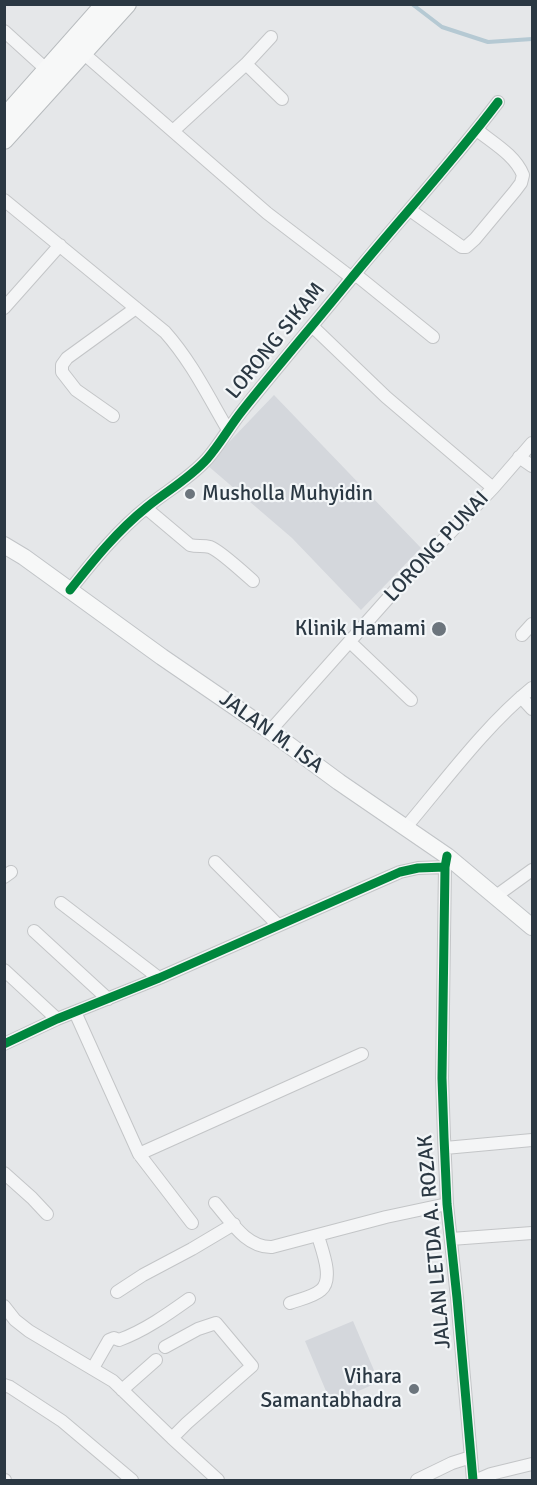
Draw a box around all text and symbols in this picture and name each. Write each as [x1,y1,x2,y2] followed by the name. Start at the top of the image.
[221,278,331,404] street label: LORONG SIKAM
[202,481,373,507] place label: Musholla Muhyidin
[379,486,495,608] street label: LORONG PUNAI
[183,487,197,501] marker: Musholla Muhyidin
[295,616,426,642] place label: Klinik Hamami
[430,620,448,638] marker: Klinik Hamami
[214,687,328,779] street label: JALAN M. ISA
[413,1134,457,1350] street label: JALAN LETDA A. ROZAK
[260,1364,402,1414] place label: Vihara Samantabhadra
[407,1382,421,1396] marker: Vihara Samantabhadra

